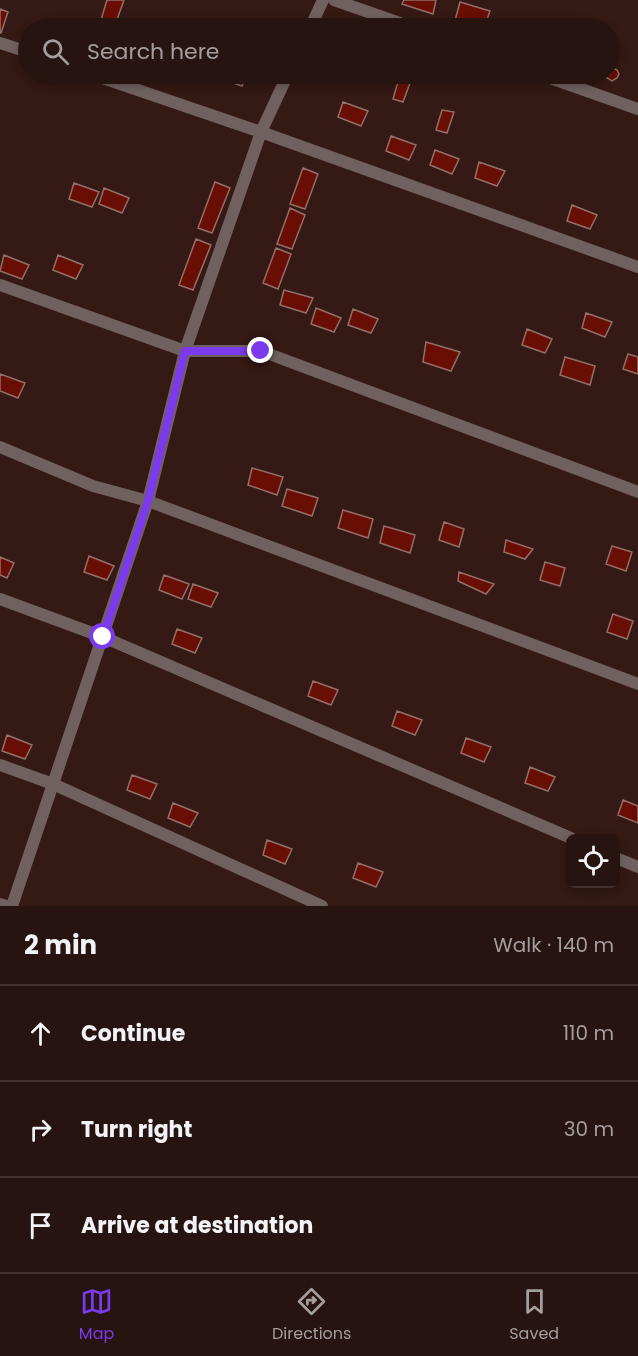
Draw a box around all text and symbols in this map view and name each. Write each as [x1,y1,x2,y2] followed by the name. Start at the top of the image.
[18,18,620,84] search box
[39,35,72,68] icon: search
[87,36,220,67] text: Search here
[247,337,273,363] route end
[89,623,115,649] route start
[566,834,620,888] map controls
[566,834,620,888] button: locate
[24,927,97,963] text: 2 min
[493,931,614,959] text: Walk · 140 m
[24,1017,57,1050] icon: ahead
[81,1018,185,1049] text: Continue
[563,1019,614,1047] text: 110 m
[24,1113,57,1146] icon: right
[81,1114,192,1145] text: Turn right
[564,1115,614,1143] text: 30 m
[24,1209,57,1242] icon: arrive
[81,1210,313,1241] text: Arrive at destination
[79,1285,114,1346] tab: Map
[272,1285,351,1346] tab: Directions
[509,1285,559,1346] tab: Saved

